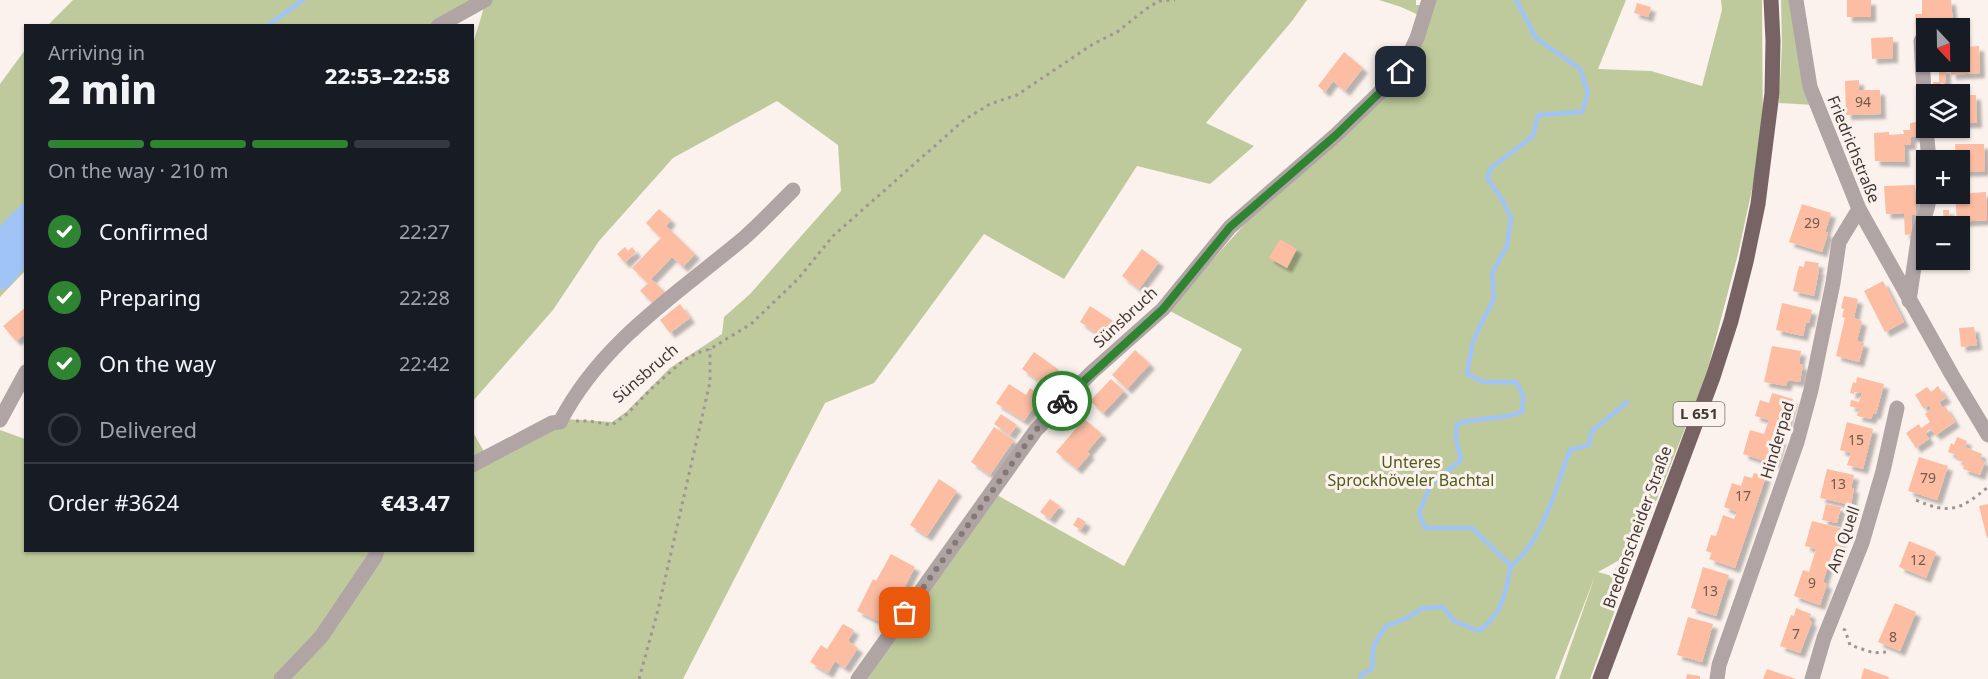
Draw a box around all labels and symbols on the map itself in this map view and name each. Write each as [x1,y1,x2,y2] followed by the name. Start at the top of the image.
[1916,18,1970,72] north arrow
[1375,46,1426,97] pin
[1822,92,1886,206] street label: Friedrichstraße
[1855,92,1871,111] house number: 94
[1804,213,1820,232] house number: 29
[1088,282,1162,352] street label: Sünsbruch
[608,338,682,408] street label: Sünsbruch
[1032,371,1092,431] courier
[1755,399,1799,481] street label: Hinderpad
[1674,402,1724,426] road number: L 651
[1848,430,1864,449] house number: 15
[1597,443,1677,611] street label: Bredenscheider Straße
[1328,451,1494,491] park label: Unteres Sprockhöveler Bachtal
[1920,468,1936,487] house number: 79
[1830,474,1846,493] house number: 13
[1735,486,1751,505] house number: 17
[1821,503,1865,575] street label: Am Quell
[1910,550,1926,569] house number: 12
[1808,573,1816,592] house number: 9
[1702,581,1718,600] house number: 13
[879,587,930,638] pin
[1792,624,1800,643] house number: 7
[1889,627,1897,646] house number: 8

